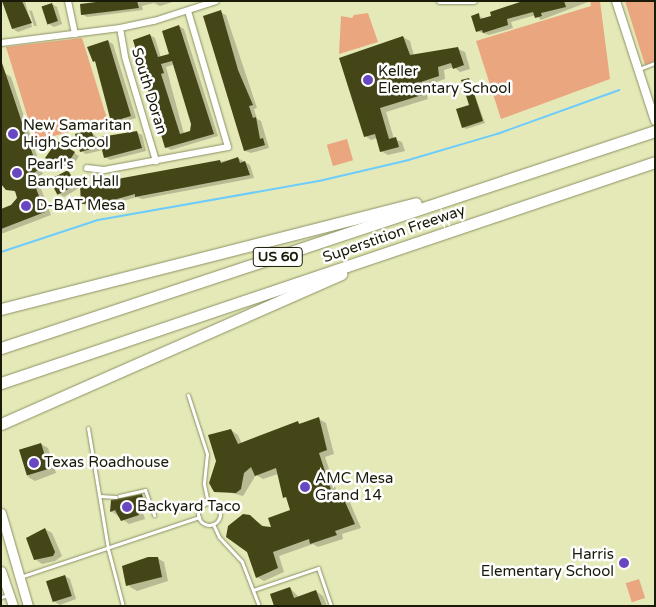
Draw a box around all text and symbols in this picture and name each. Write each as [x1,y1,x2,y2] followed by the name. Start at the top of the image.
[127,45,171,137] street label: South Doran
[378,62,511,97] place label: Keller Elementary School
[362,74,374,86] marker: Keller Elementary School
[23,116,132,151] place label: New Samaritan High School
[7,128,19,140] marker: New Samaritan High School
[27,155,119,190] place label: Pearl's Banquet Hall
[11,167,23,179] marker: Pearl's Banquet Hall
[36,197,125,215] place label: D-BAT Mesa
[20,200,32,212] marker: D-BAT Mesa
[320,201,468,267] street label: Superstition Freeway
[252,246,304,268] road number: US 60
[44,454,169,472] place label: Texas Roadhouse
[28,457,40,469] marker: Texas Roadhouse
[315,469,393,504] place label: AMC Mesa Grand 14
[299,481,311,493] marker: AMC Mesa Grand 14
[137,498,241,516] place label: Backyard Taco
[121,501,133,513] marker: Backyard Taco
[481,545,614,580] place label: Harris Elementary School
[618,557,630,569] marker: Harris Elementary School

